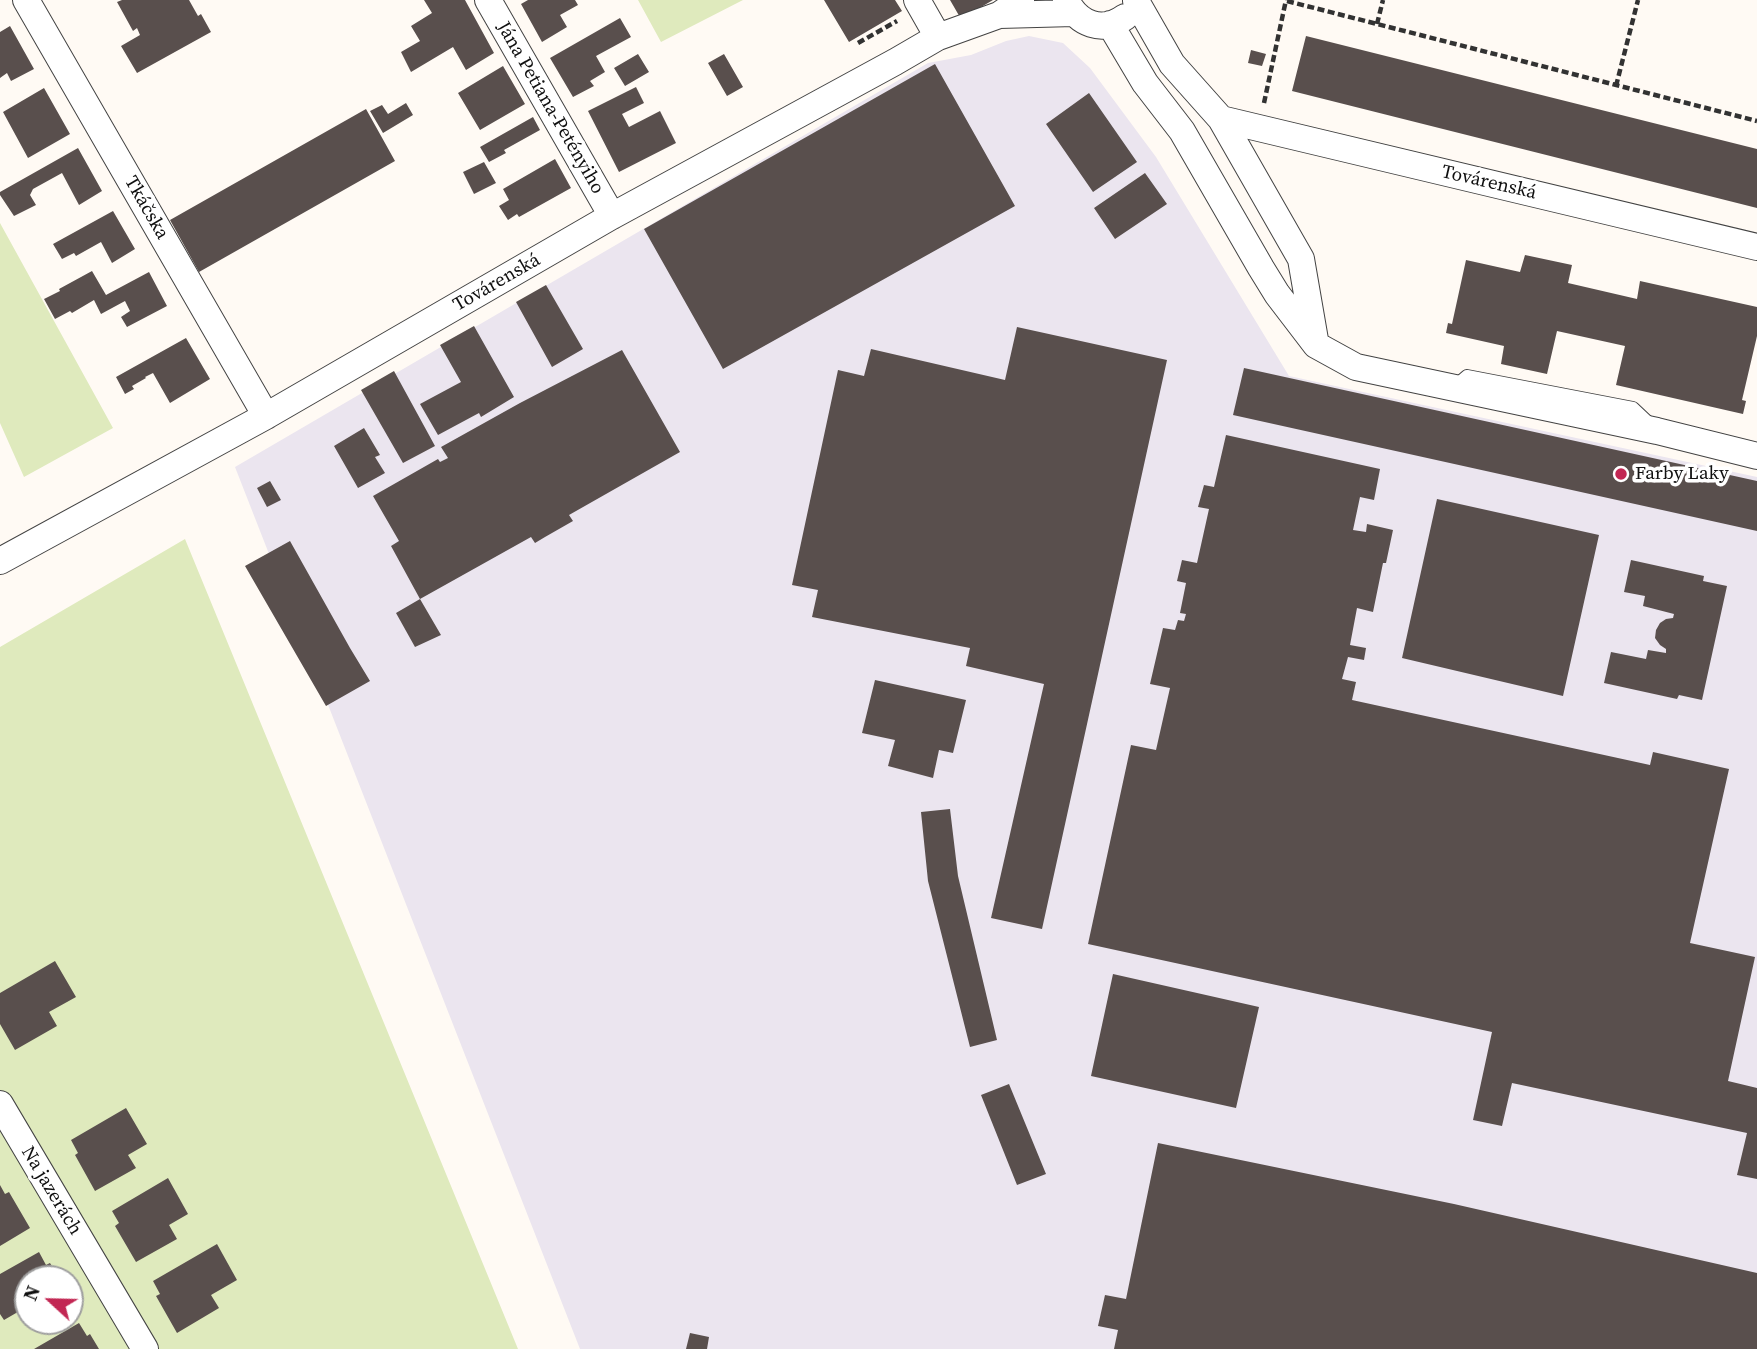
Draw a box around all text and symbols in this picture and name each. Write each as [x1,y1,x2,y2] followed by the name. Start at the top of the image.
[491,18,609,198] street label: Jána Petiana-Petényiho
[1439,161,1539,205] street label: Továrenská
[119,172,173,244] street label: Tkáčska
[449,249,545,317] street label: Továrenská
[1635,463,1729,485] place label: Farby Laky
[1613,466,1629,482] marker: Farby Laky
[16,1143,86,1239] street label: Na jazerách
[14,1265,84,1335] north arrow
[17,1282,46,1304] text: N

